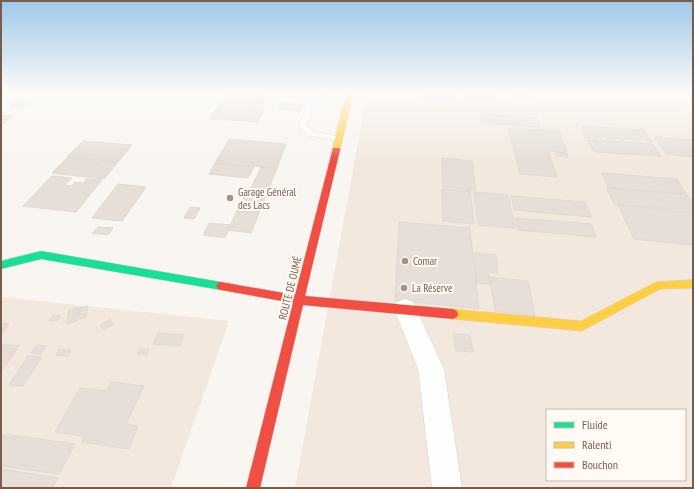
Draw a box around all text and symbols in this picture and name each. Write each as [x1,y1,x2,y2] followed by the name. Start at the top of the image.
[238,185,297,212] place label: Garage Général des Lacs
[225,193,235,203] marker: Garage Général des Lacs
[275,254,305,321] street label: ROUTE DE OUMÉ
[413,254,437,268] place label: Comar
[400,256,410,266] marker: Comar
[412,281,453,295] place label: La Réserve
[399,283,409,293] marker: La Réserve
[546,409,686,481] legend
[582,417,608,432] text: Fluide
[582,437,611,452] text: Ralenti
[582,457,618,472] text: Bouchon

